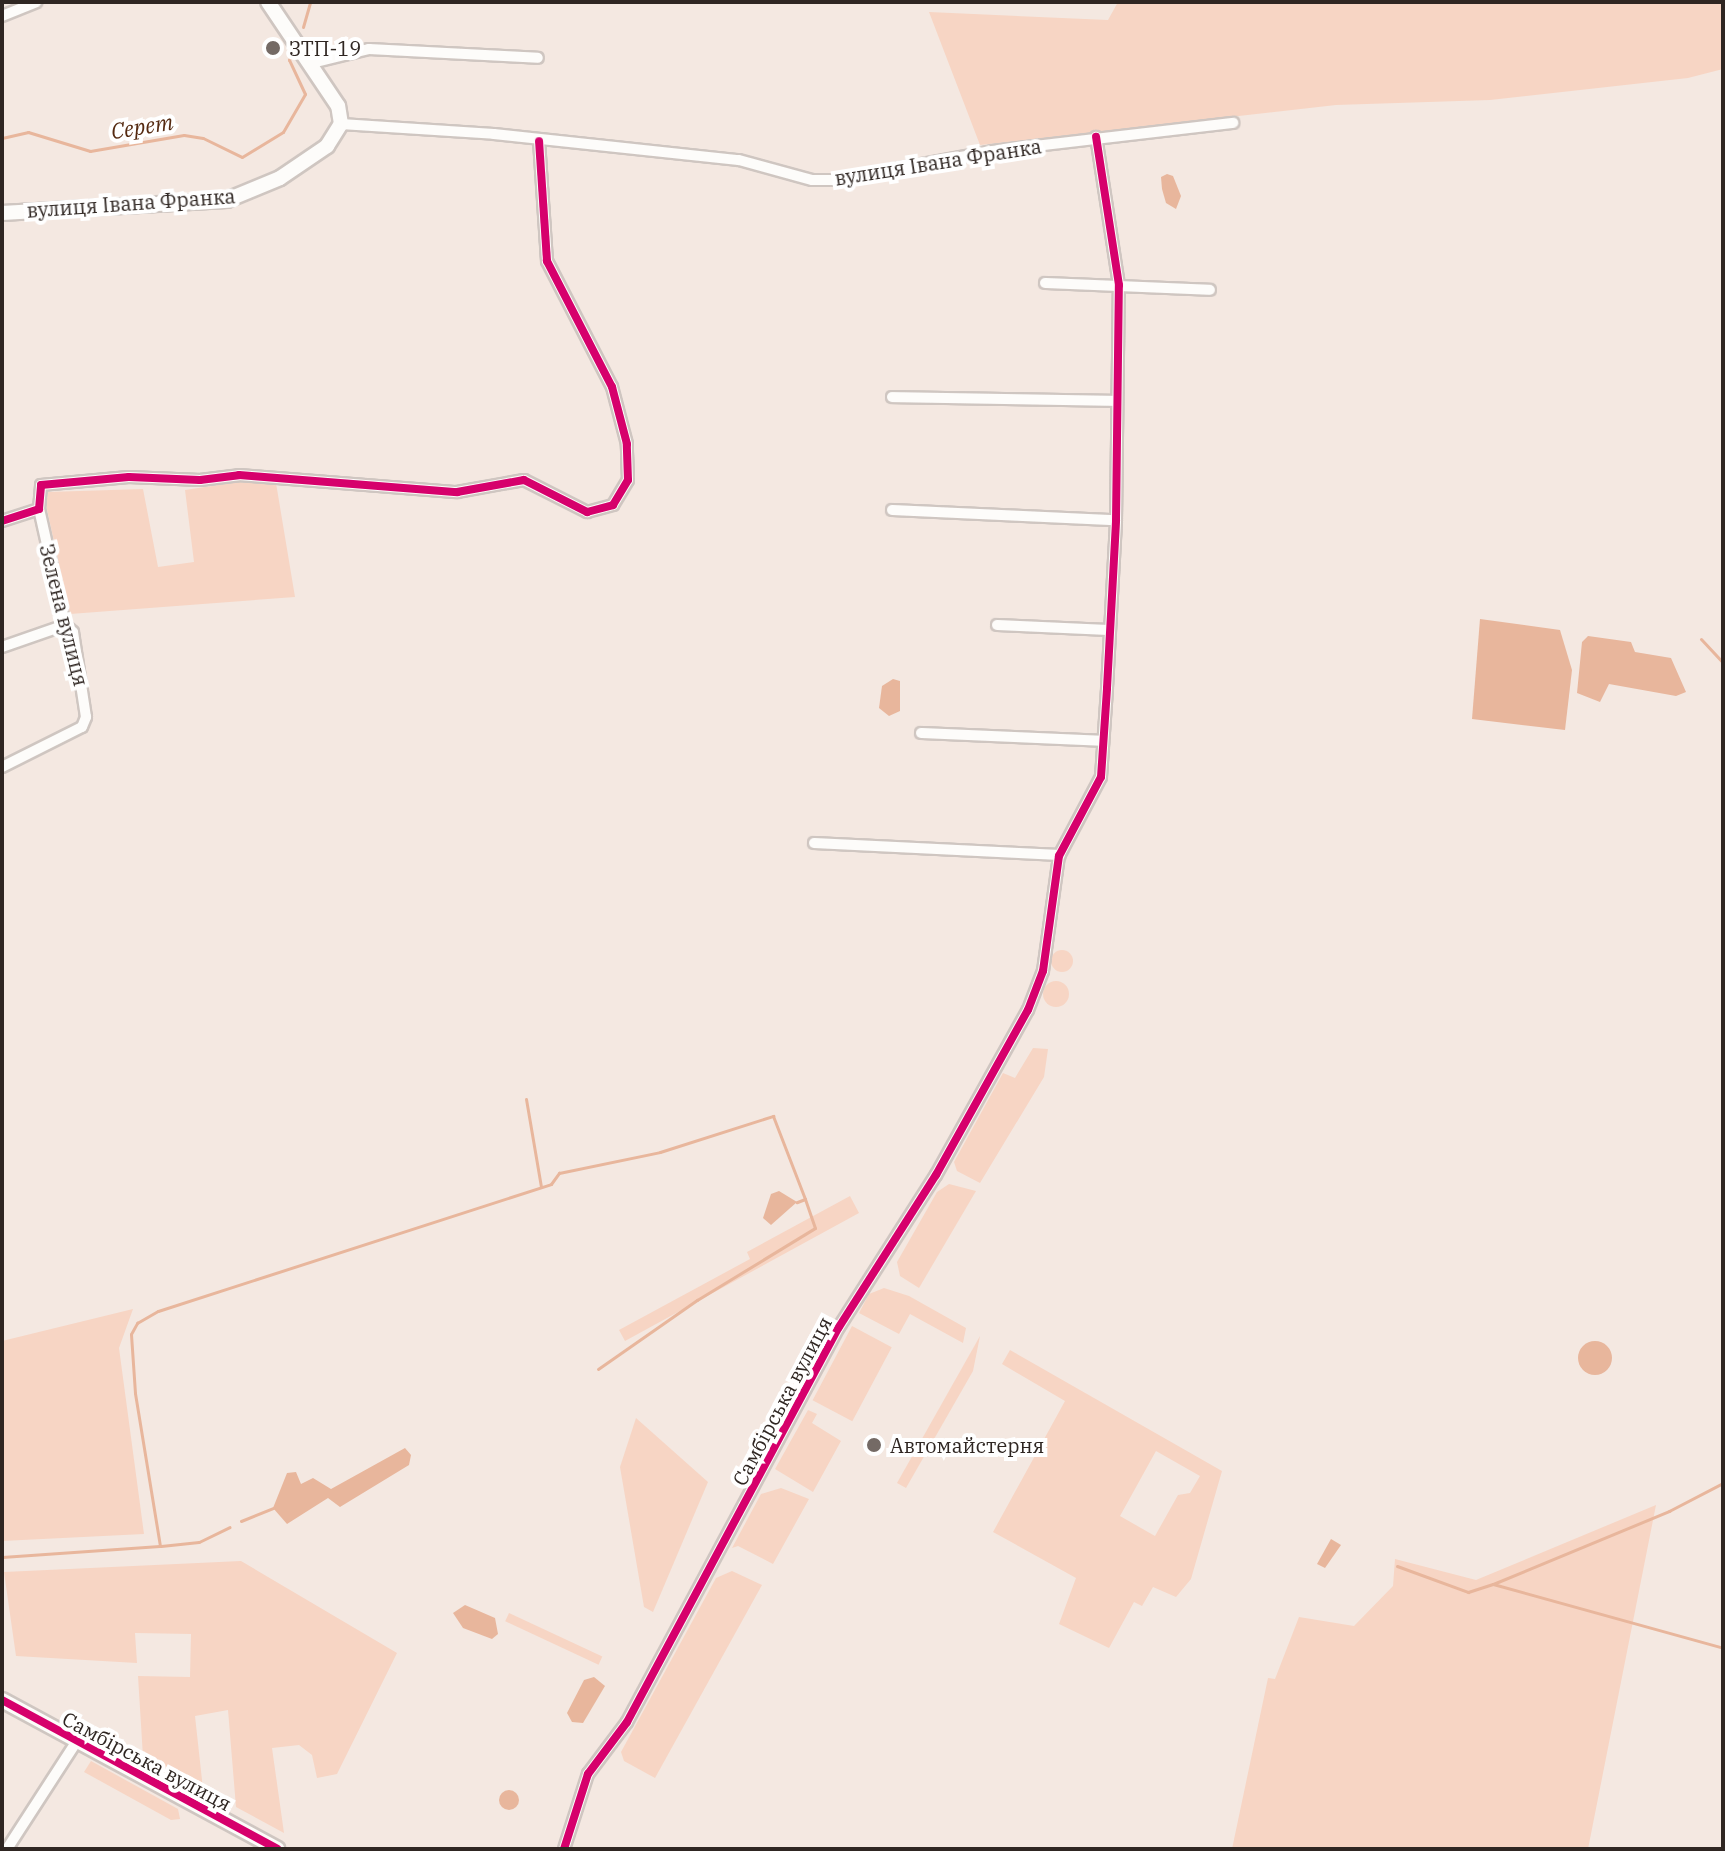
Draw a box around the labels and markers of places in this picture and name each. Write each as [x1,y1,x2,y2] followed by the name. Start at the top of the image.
[289,36,361,60] place label: ЗТП-19
[264,39,282,57] marker: ЗТП-19
[890,1433,1044,1457] place label: Автомайстерня
[865,1436,883,1454] marker: Автомайстерня

